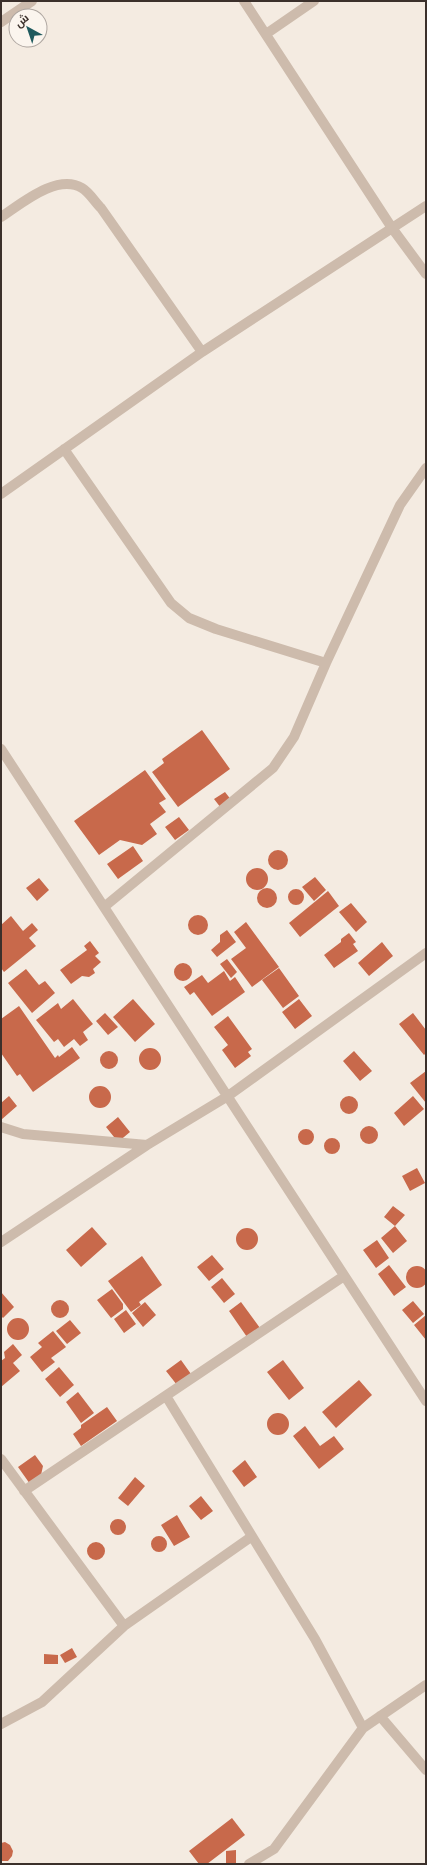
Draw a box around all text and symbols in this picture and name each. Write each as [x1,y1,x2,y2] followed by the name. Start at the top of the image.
[8,8,48,48] north arrow
[12,11,31,30] text: ش

